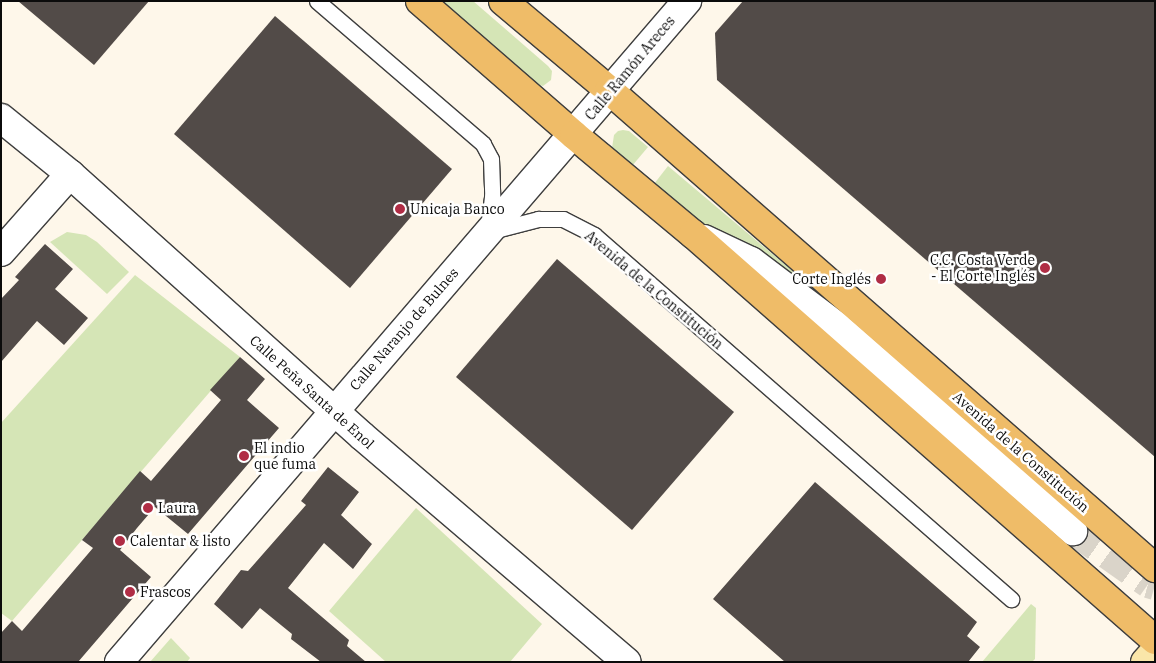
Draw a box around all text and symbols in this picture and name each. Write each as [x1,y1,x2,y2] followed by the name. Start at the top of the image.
[581,12,679,124] street label: Calle Ramón Areces
[410,201,505,217] place label: Unicaja Banco
[394,203,406,215] marker: Unicaja Banco
[582,227,726,353] street label: Avenida de la Constitución
[930,252,1035,284] place label: C.C. Costa Verde - El Corte Inglés
[1039,262,1051,274] marker: C.C. Costa Verde - El Corte Inglés
[346,264,462,394] street label: Calle Naranjo de Bulnes
[792,271,871,287] place label: Corte Inglés
[875,273,887,285] marker: Corte Inglés
[246,332,378,452] street label: Calle Peña Santa de Enol
[949,388,1093,516] street label: Avenida de la Constitución
[254,440,316,472] place label: El indio que fuma
[238,450,250,462] marker: El indio que fuma
[158,500,196,516] place label: Laura
[142,502,154,514] marker: Laura
[130,533,231,549] place label: Calentar & listo
[114,535,126,547] marker: Calentar & listo
[140,584,191,600] place label: Frascos
[124,586,136,598] marker: Frascos

